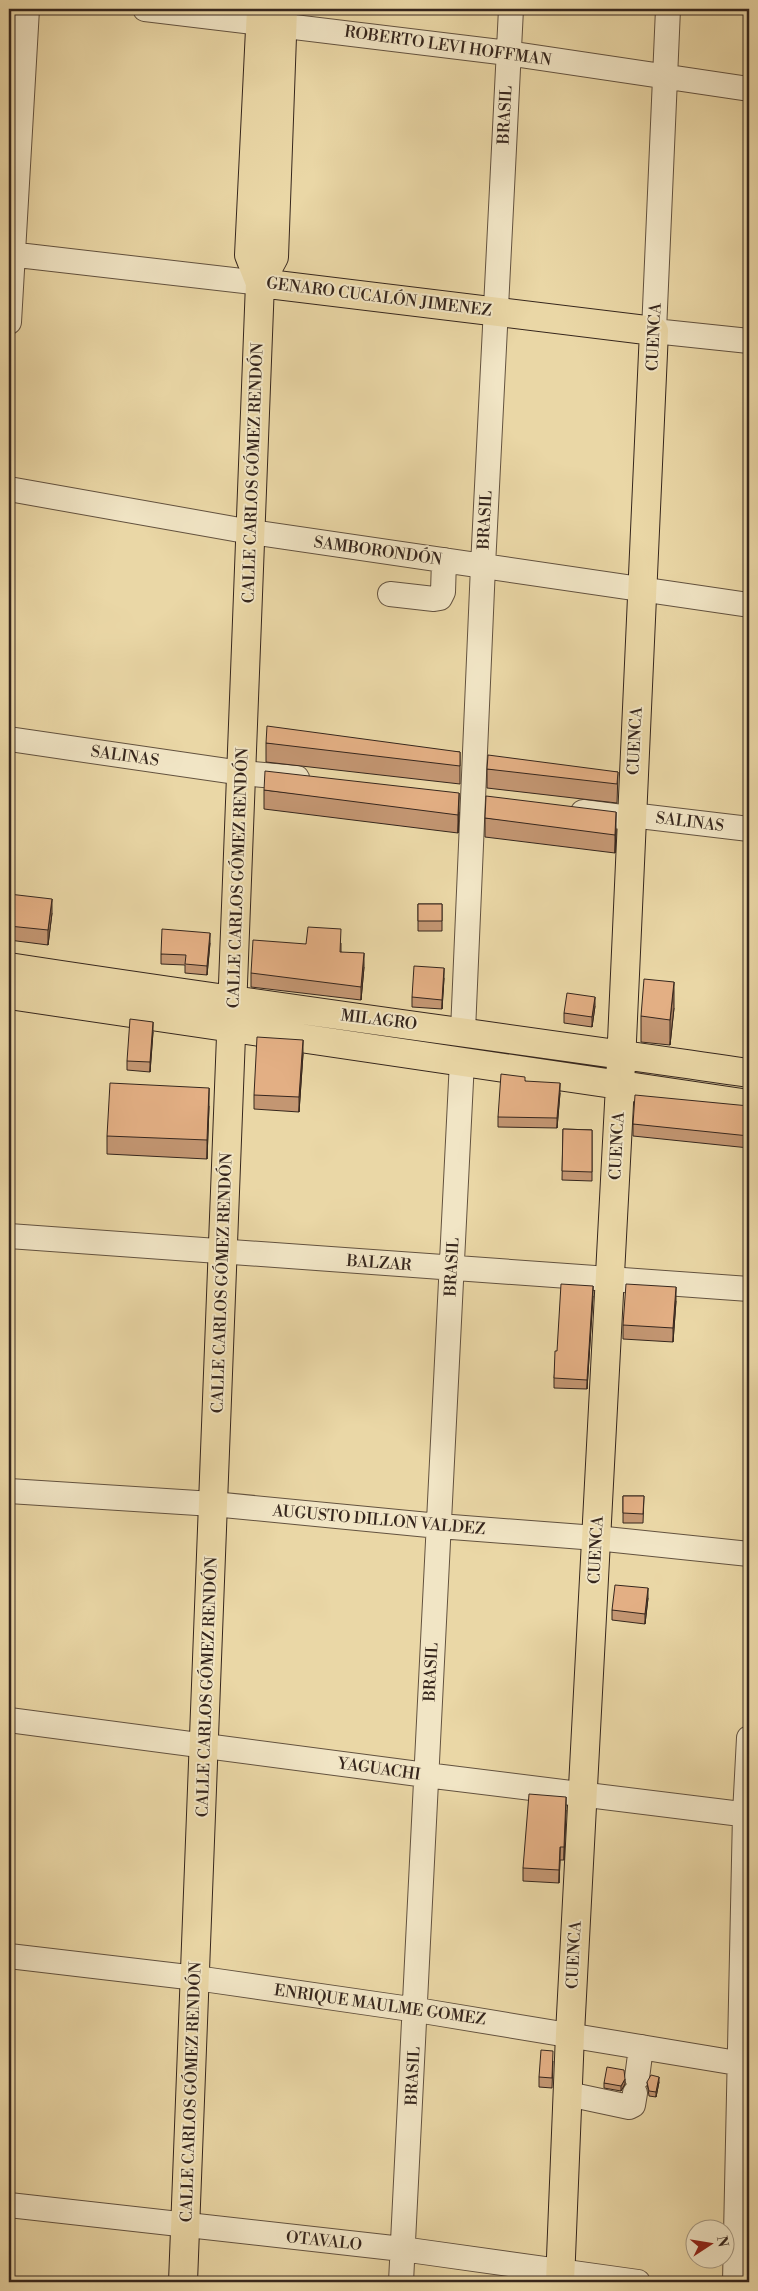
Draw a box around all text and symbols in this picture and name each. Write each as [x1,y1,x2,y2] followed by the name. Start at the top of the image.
[343,22,553,70] street label: ROBERTO LEVI HOFFMAN
[493,85,517,146] street label: BRASIL
[265,271,493,321] street label: GENARO CUCALÓN JIMENEZ
[642,302,666,371] street label: CUENCA
[236,342,268,604] street label: CALLE CARLOS GÓMEZ RENDÓN
[473,490,497,551] street label: BRASIL
[313,530,444,570] street label: SAMBORONDÓN
[623,706,647,775] street label: CUENCA
[90,741,160,771] street label: SALINAS
[221,747,253,1009] street label: CALLE CARLOS GÓMEZ RENDÓN
[655,808,725,836] street label: SALINAS
[340,1005,418,1035] street label: MILAGRO
[605,1111,629,1180] street label: CUENCA
[205,1152,237,1414] street label: CALLE CARLOS GÓMEZ RENDÓN
[440,1237,464,1298] street label: BRASIL
[345,1251,413,1275] street label: BALZAR
[271,1501,486,1539] street label: AUGUSTO DILLON VALDEZ
[584,1515,608,1584] street label: CUENCA
[190,1556,222,1818] street label: CALLE CARLOS GÓMEZ RENDÓN
[419,1642,443,1703] street label: BRASIL
[335,1753,422,1785] street label: YAGUACHI
[562,1920,586,1989] street label: CUENCA
[174,1961,206,2223] street label: CALLE CARLOS GÓMEZ RENDÓN
[273,1980,487,2030] street label: ENRIQUE MAULME GOMEZ
[401,2046,425,2107] street label: BRASIL
[686,2218,736,2268] north arrow
[285,2227,363,2255] street label: OTAVALO
[712,2234,732,2249] text: N

